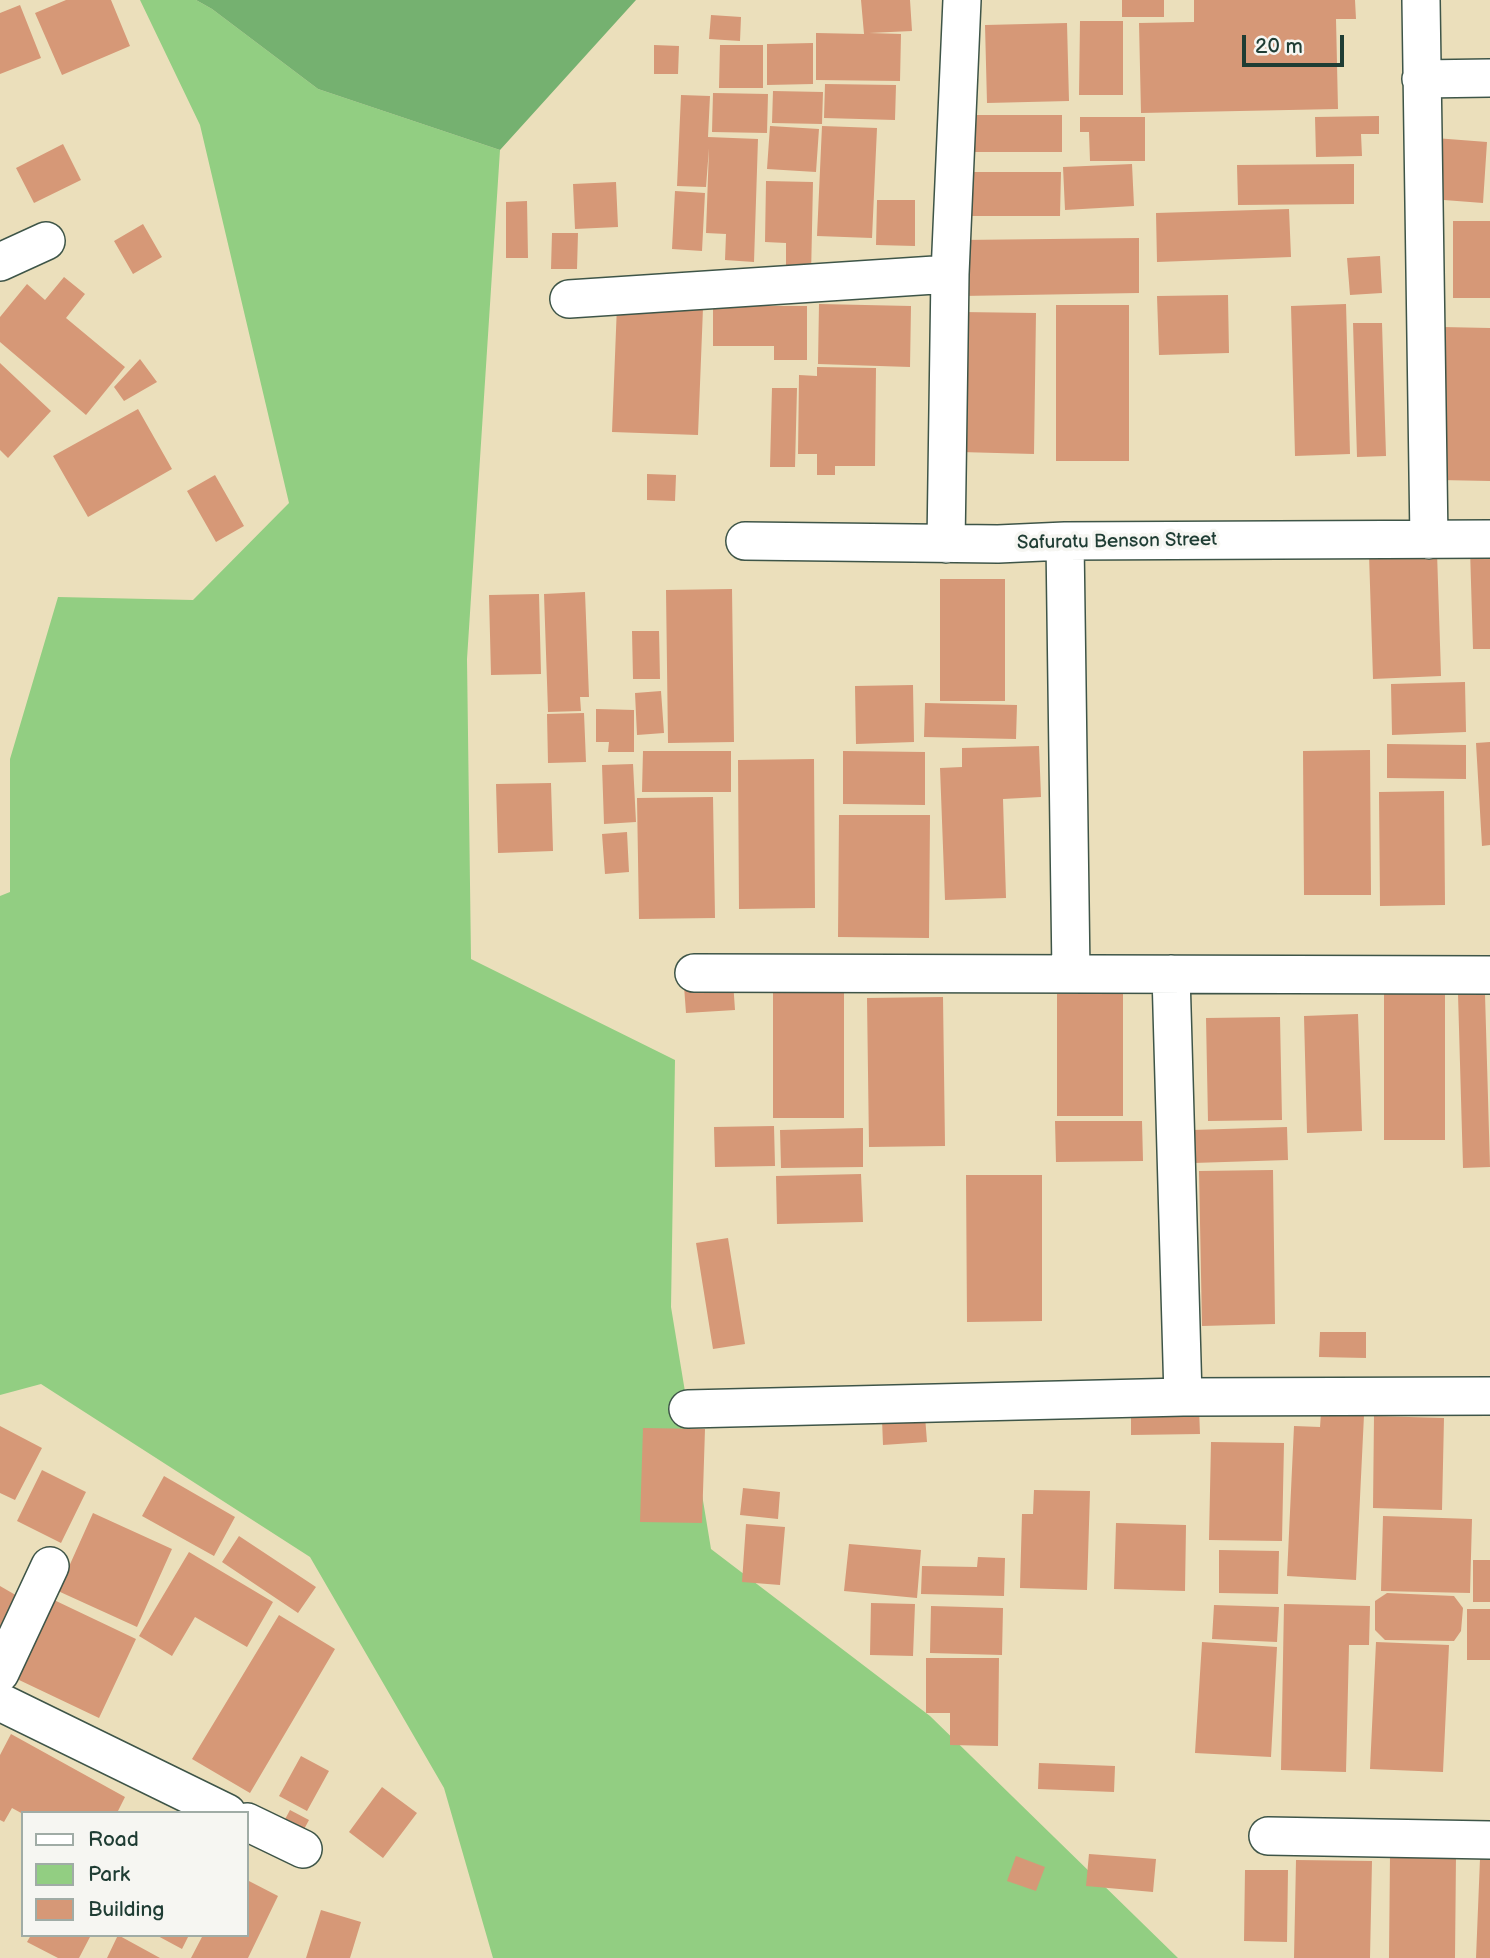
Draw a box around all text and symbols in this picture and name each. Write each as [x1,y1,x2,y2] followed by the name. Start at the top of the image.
[1245,21,1346,65] scale bar
[1255,34,1303,59] text: 20 m
[1017,529,1217,555] street label: Safuratu Benson Street
[21,1811,248,1937] legend
[88,1827,139,1852] text: Road
[88,1862,130,1887] text: Park
[88,1897,164,1922] text: Building

